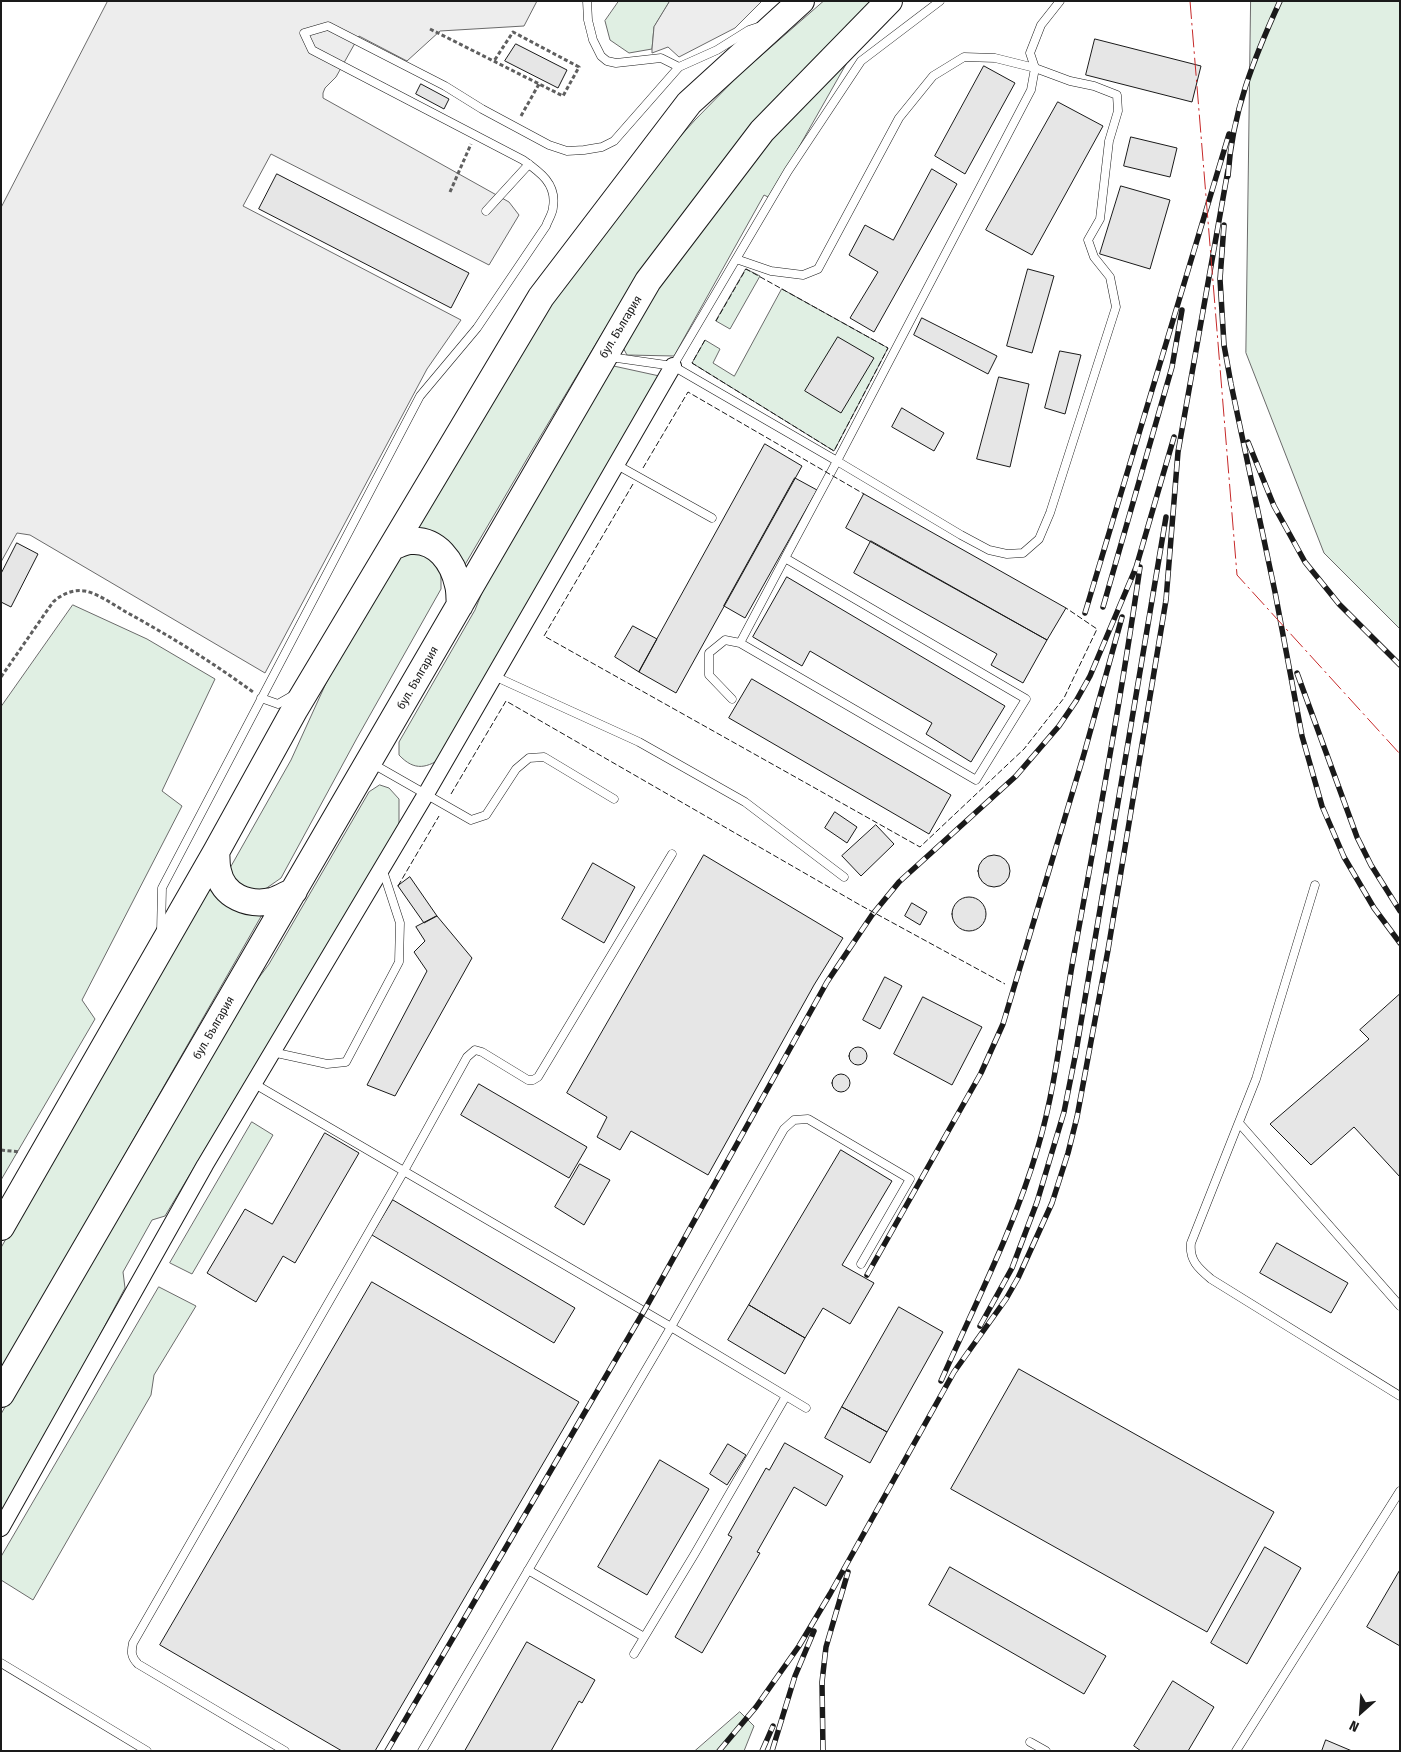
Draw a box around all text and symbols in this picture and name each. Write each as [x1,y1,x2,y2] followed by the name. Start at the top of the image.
[597,293,645,361] street label: бул. България
[394,644,442,712] street label: бул. България
[190,994,238,1062] street label: бул. България
[1336,1687,1386,1737] north arrow
[1347,1716,1362,1735] text: N

